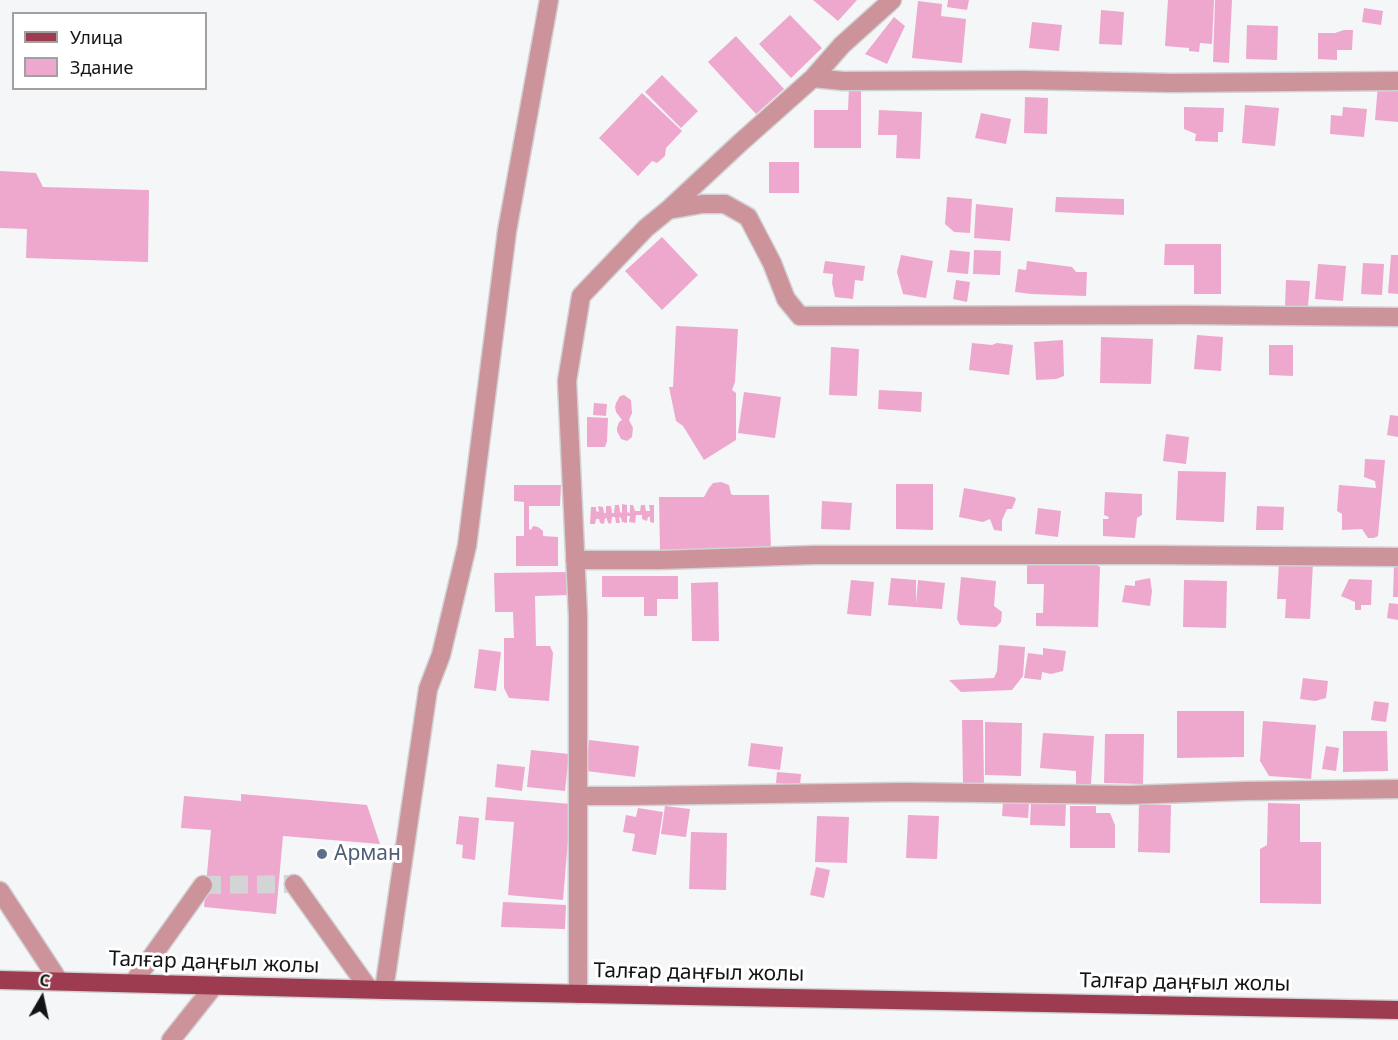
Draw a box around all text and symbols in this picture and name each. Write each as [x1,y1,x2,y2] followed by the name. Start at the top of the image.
[12,12,207,90] legend
[70,25,123,49] text: Улица
[70,55,133,79] text: Здание
[334,841,401,867] place label: Арман
[315,847,329,861] marker: Арман
[108,947,320,979] street label: Талғар даңғыл жолы
[593,959,805,987] street label: Талғар даңғыл жолы
[12,968,72,1028] north arrow
[38,969,52,992] text: С
[1079,969,1291,997] street label: Талғар даңғыл жолы

